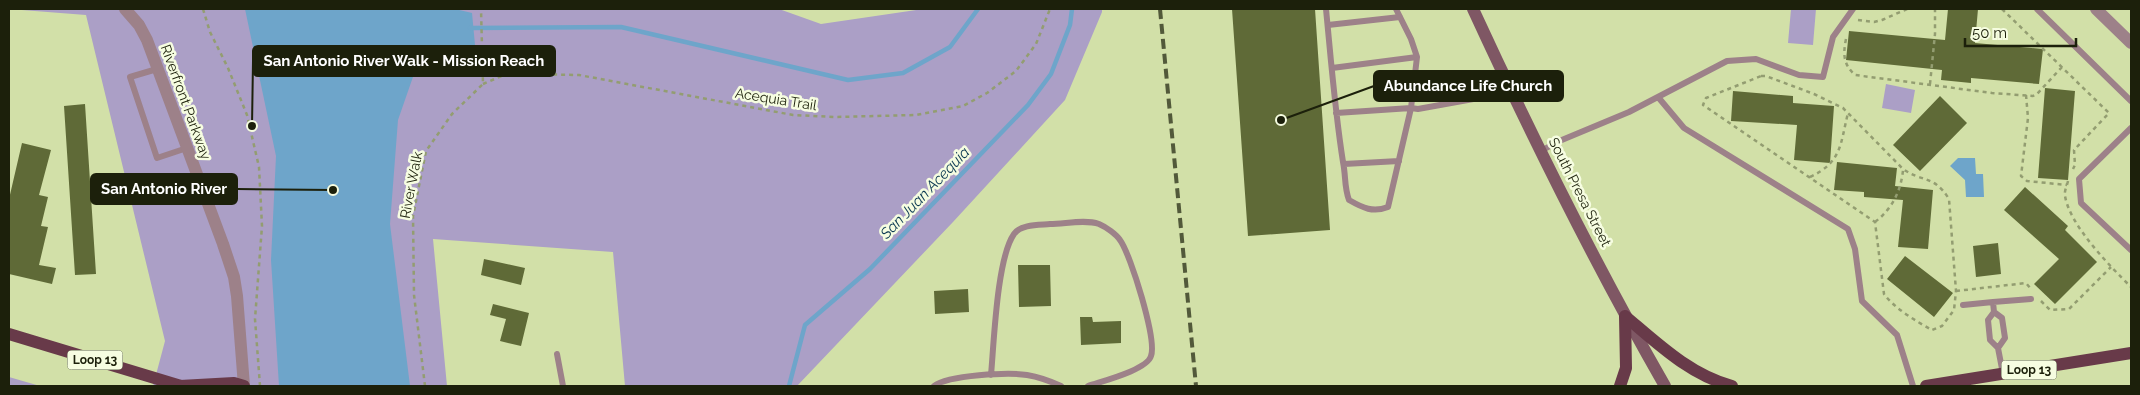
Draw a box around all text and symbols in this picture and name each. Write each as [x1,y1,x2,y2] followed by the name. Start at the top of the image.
[1965,15,2076,47] scale bar
[1972,24,2007,42] text: 50 m
[158,42,214,162] street label: Riverfront Parkway
[253,46,555,76] callout: San Antonio River Walk - Mission Reach
[264,52,544,70] text: San Antonio River Walk - Mission Reach
[1374,71,1563,101] callout: Abundance Life Church
[1384,77,1552,95] text: Abundance Life Church
[734,85,818,113] street label: Acequia Trail
[1546,135,1614,249] street label: South Presa Street
[876,143,973,243] water label: San Juan Acequia
[397,150,425,220] street label: River Walk
[91,174,237,204] callout: San Antonio River
[101,180,227,198] text: San Antonio River
[68,350,122,370] road number: Loop 13
[2002,360,2056,380] road number: Loop 13

